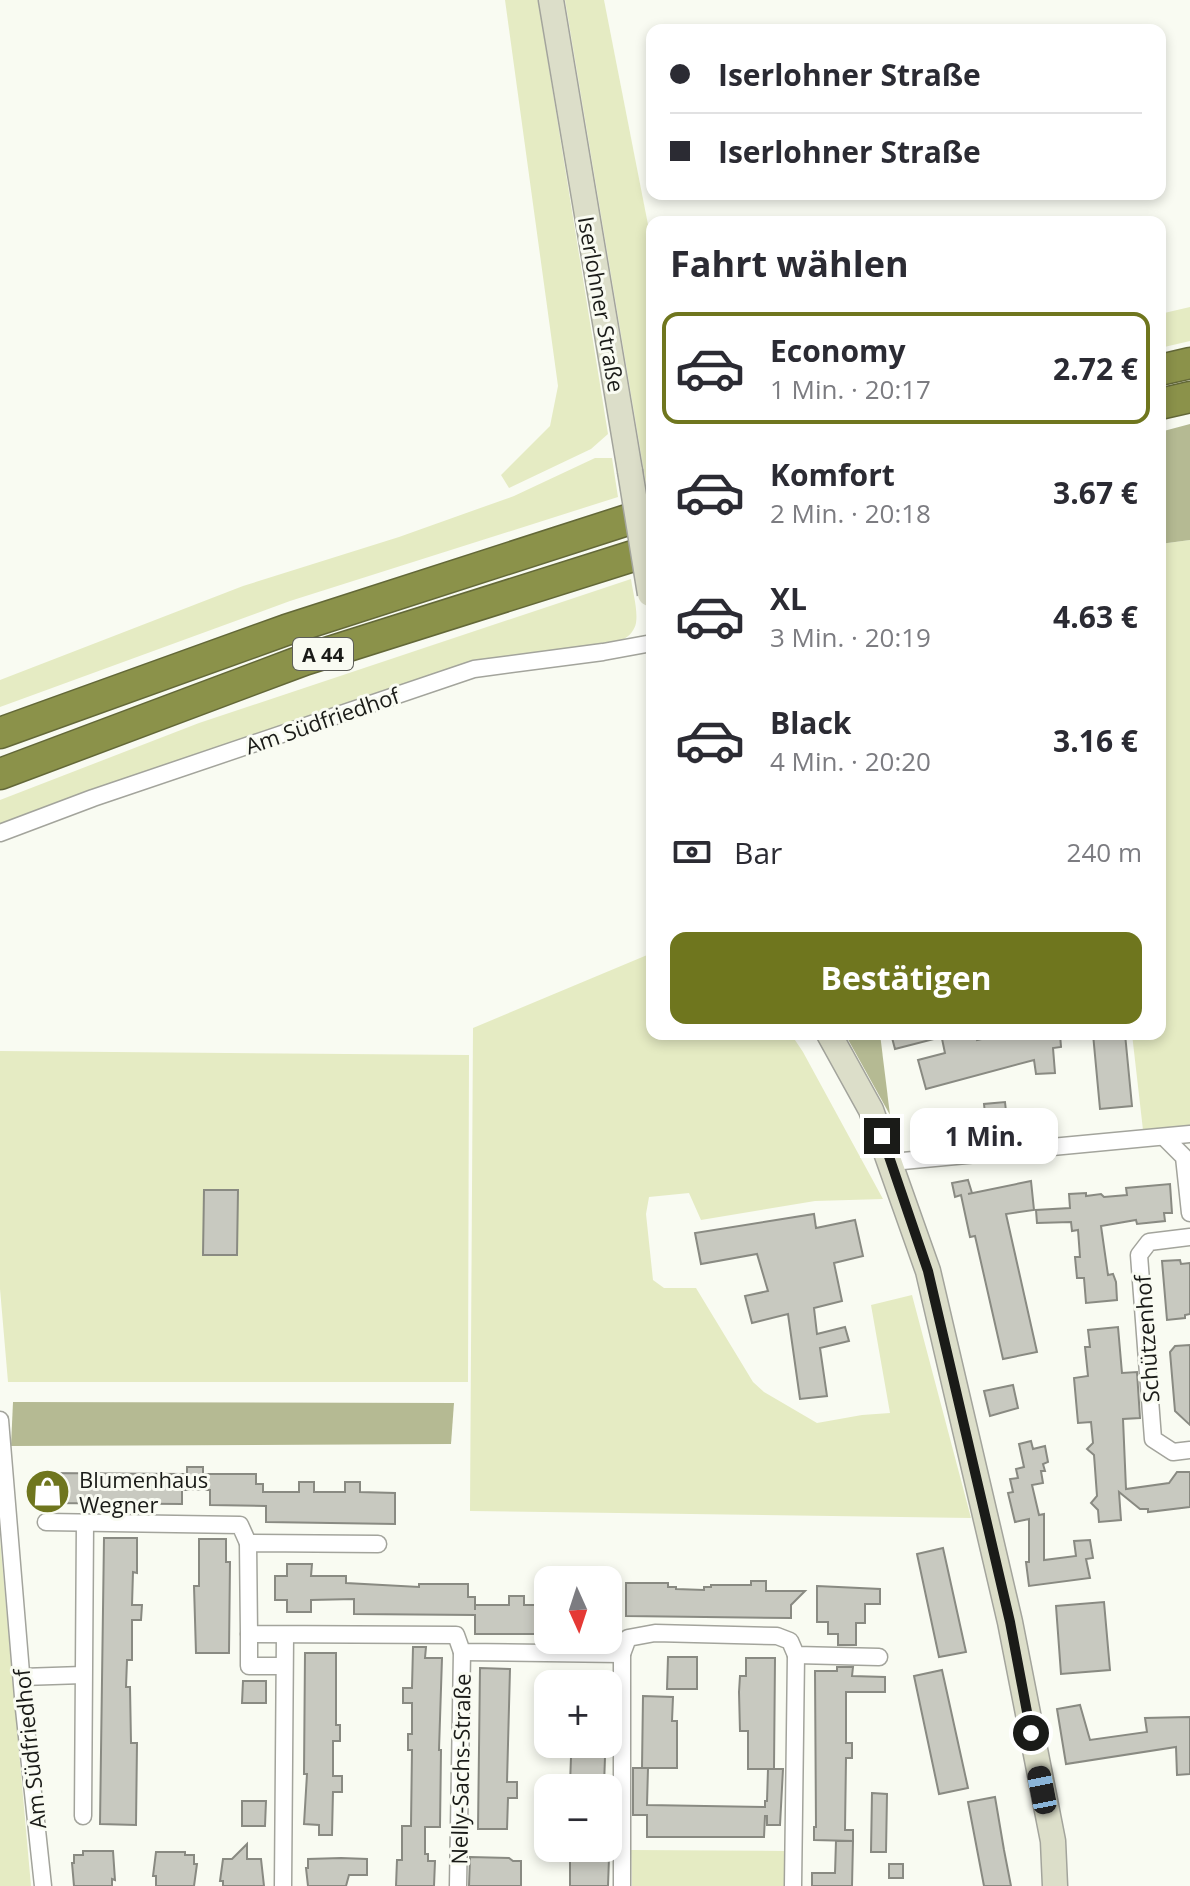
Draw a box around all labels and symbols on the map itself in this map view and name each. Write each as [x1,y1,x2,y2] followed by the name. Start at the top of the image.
[572,214,632,394] street label: Iserlohner Straße
[293,638,353,670] road number: A 44
[241,679,404,760] street label: Am Südfriedhof
[910,1108,1058,1164] callout: 1 Min.
[864,1118,900,1154] route end
[1126,1273,1165,1404] street label: Schützenhof
[79,1464,208,1519] place label: Blumenhaus Wegner
[24,1468,72,1516] shop icon: Blumenhaus Wegner
[534,1566,622,1654] north arrow
[6,1666,52,1831] street label: Am Südfriedhof
[443,1673,477,1865] street label: Nelly-Sachs-Straße
[1013,1715,1049,1751] route start
[1026,1764,1058,1816] car

